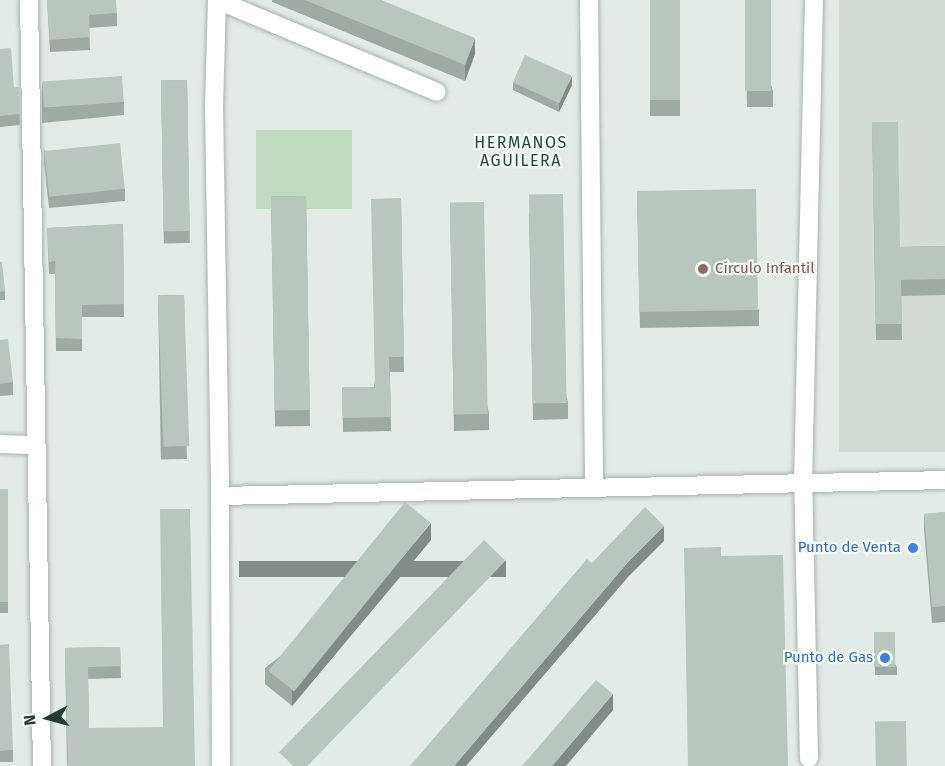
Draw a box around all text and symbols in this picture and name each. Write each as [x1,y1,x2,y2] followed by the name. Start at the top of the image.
[474,133,568,171] district label: HERMANOS AGUILERA
[715,260,815,278] place label: Círculo Infantil
[696,262,710,276] marker: Círculo Infantil
[798,539,901,557] place label: Punto de Venta
[906,541,920,555] marker: Punto de Venta
[784,649,873,667] place label: Punto de Gas
[878,651,892,665] marker: Punto de Gas
[18,688,78,748] north arrow
[20,714,40,726] text: N

